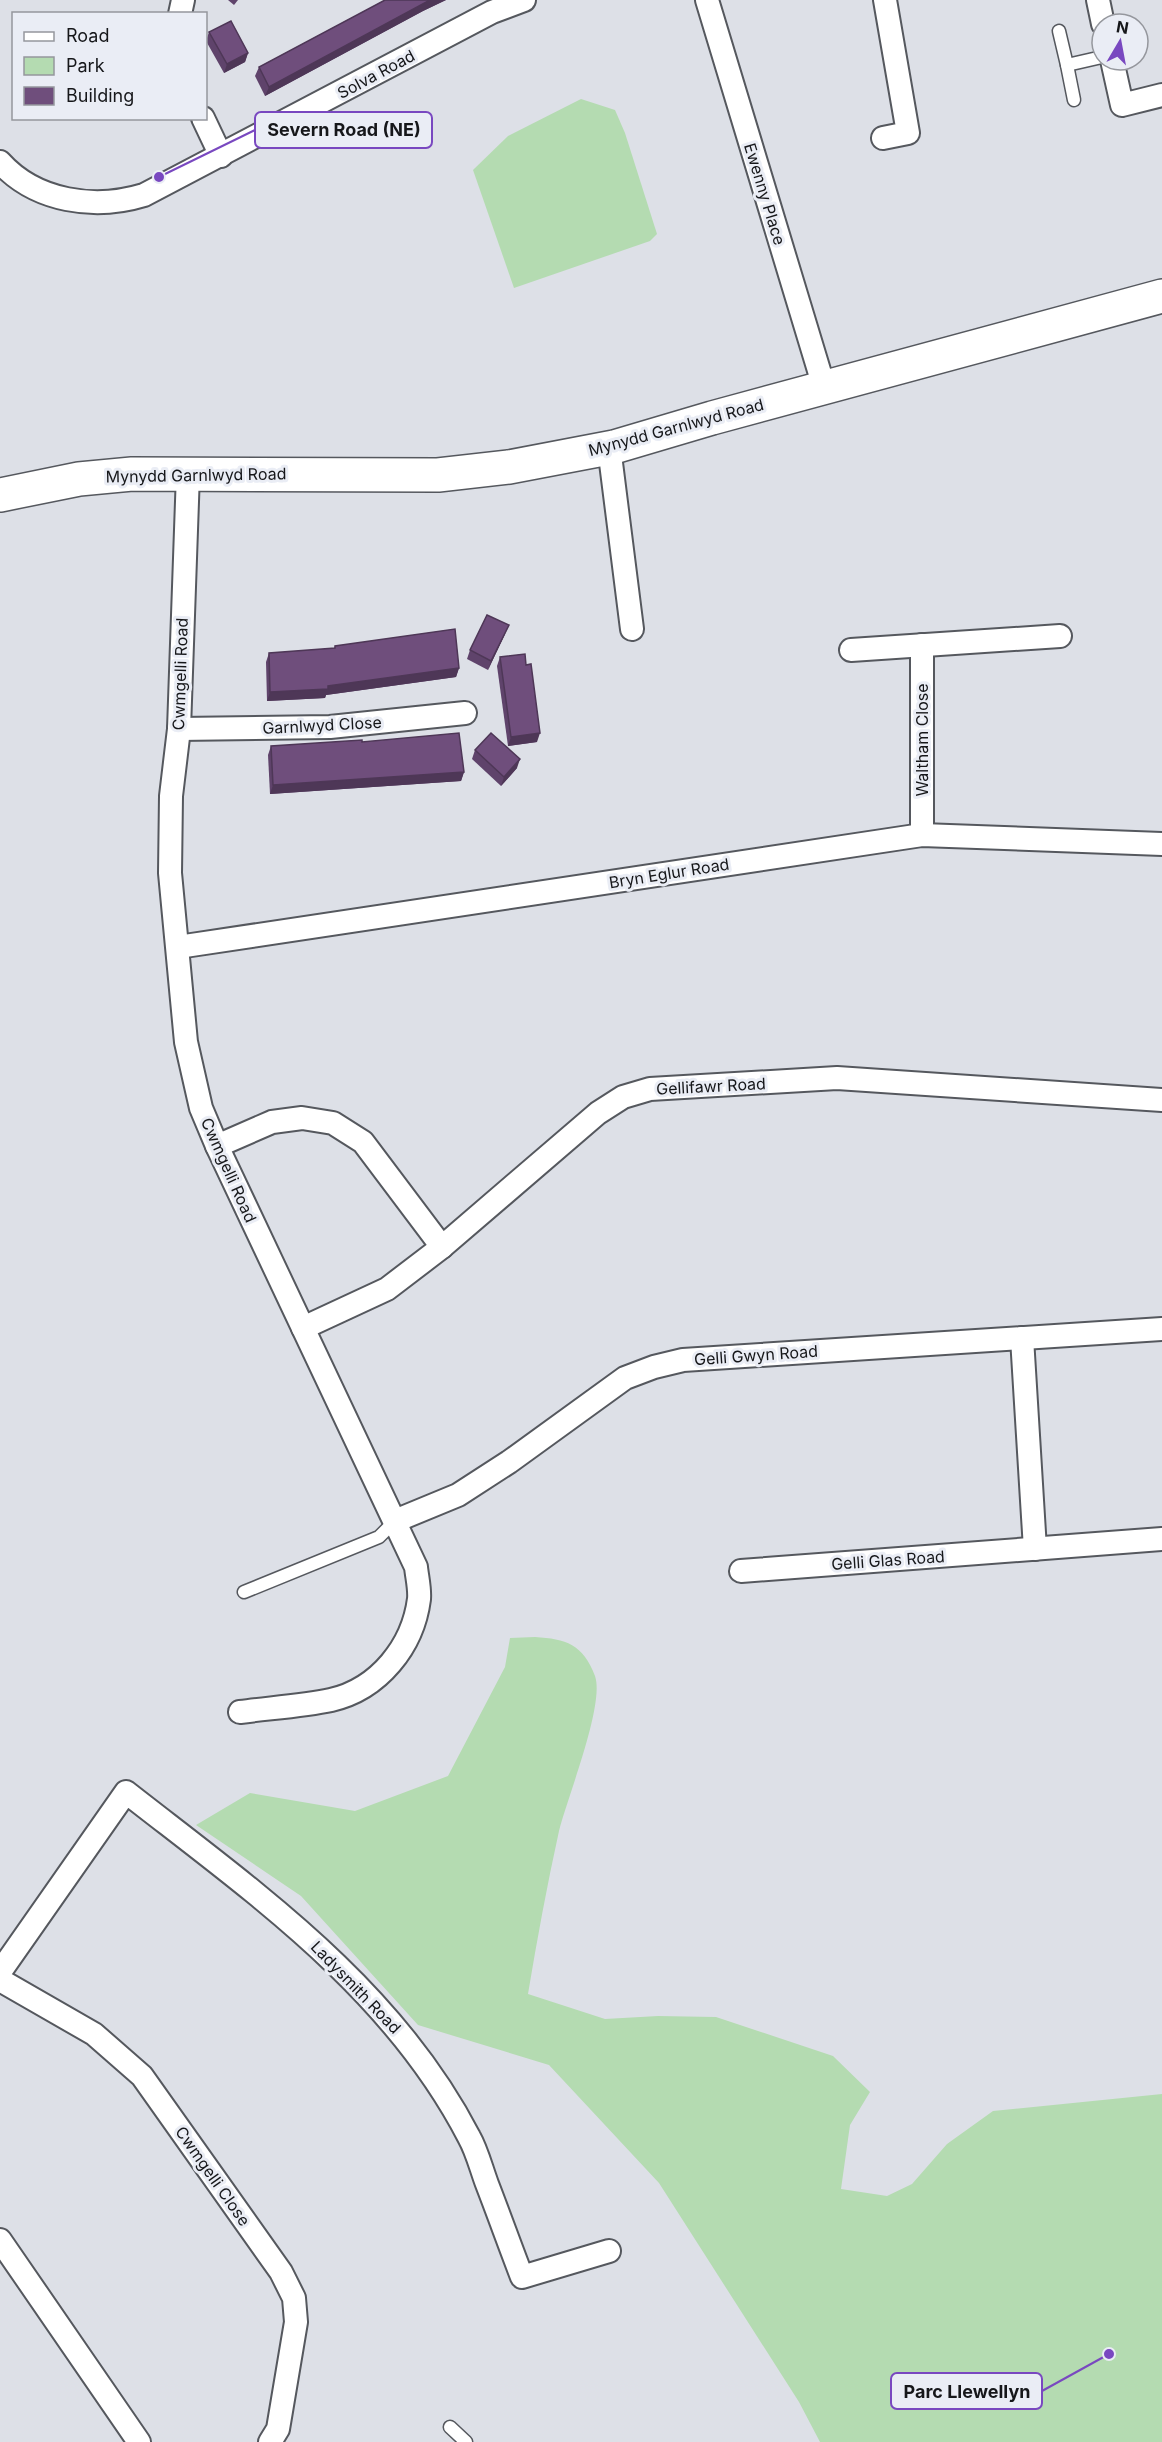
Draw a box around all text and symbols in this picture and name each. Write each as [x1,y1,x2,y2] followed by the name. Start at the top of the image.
[12,12,207,120] legend
[1090,12,1150,72] north arrow
[1115,16,1130,38] text: N
[66,25,109,46] text: Road
[334,45,418,103] street label: Solva Road
[66,55,105,76] text: Park
[66,85,134,106] text: Building
[255,112,432,148] callout: Severn Road (NE)
[267,119,421,140] text: Severn Road (NE)
[740,141,790,247] street label: Ewenny Place
[586,394,766,460] street label: Mynydd Garnlwyd Road
[105,463,287,487] street label: Mynydd Garnlwyd Road
[168,617,192,731] street label: Cwmgelli Road
[912,683,932,797] street label: Waltham Close
[262,712,382,738] street label: Garnlwyd Close
[607,854,731,892] street label: Bryn Eglur Road
[656,1073,766,1099] street label: Gellifawr Road
[197,1114,261,1226] street label: Cwmgelli Road
[693,1341,819,1369] street label: Gelli Gwyn Road
[831,1546,945,1574] street label: Gelli Glas Road
[307,1937,405,2037] street label: Ladysmith Road
[171,2122,255,2230] street label: Cwmgelli Close
[891,2373,1042,2409] callout: Parc Llewellyn
[904,2381,1030,2402] text: Parc Llewellyn

